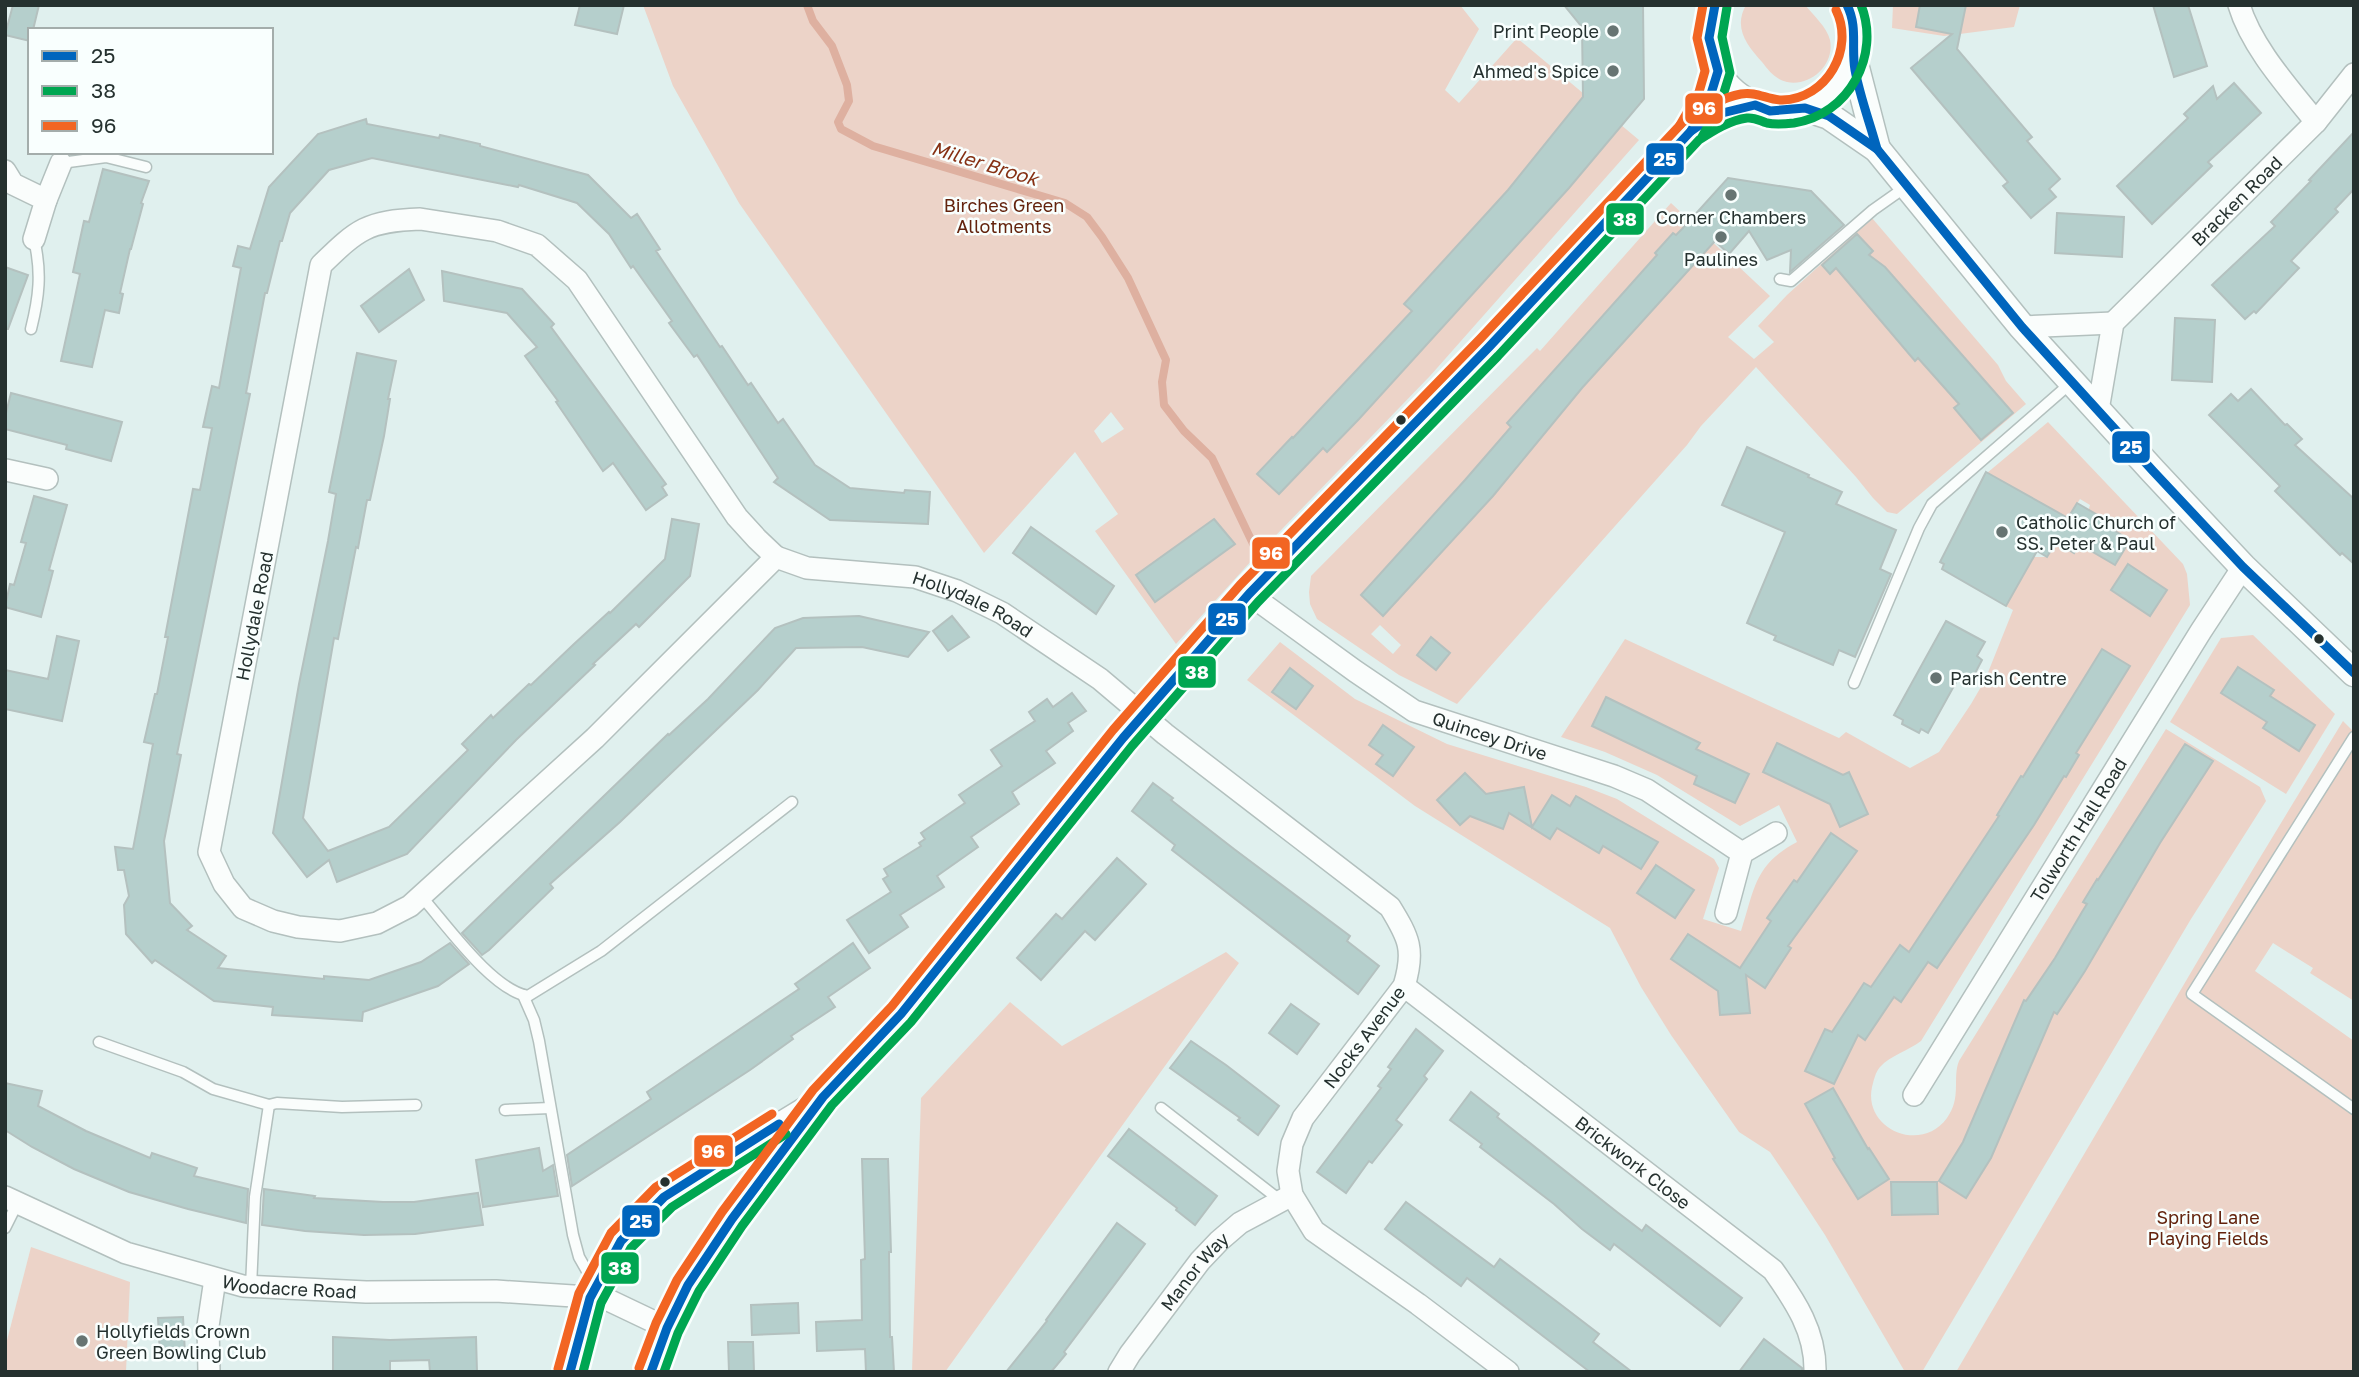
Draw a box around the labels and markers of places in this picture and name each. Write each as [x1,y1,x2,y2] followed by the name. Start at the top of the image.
[1493,20,1599,42] place label: Print People
[1605,23,1621,39] marker: Print People
[1473,60,1599,82] place label: Ahmed's Spice
[1605,63,1621,79] marker: Ahmed's Spice
[1723,187,1739,203] marker: Corner Chambers
[1656,206,1806,228] place label: Corner Chambers
[1713,229,1729,245] marker: Paulines
[1684,248,1758,270] place label: Paulines
[1394,413,1408,427] unlabelled marker
[2016,511,2176,554] place label: Catholic Church of SS. Peter & Paul
[1994,524,2010,540] marker: Catholic Church of SS. Peter & Paul
[2312,632,2326,646] unlabelled marker
[1950,667,2067,689] place label: Parish Centre
[1928,670,1944,686] marker: Parish Centre
[658,1175,672,1189] unlabelled marker
[96,1320,266,1363] place label: Hollyfields Crown Green Bowling Club
[74,1333,90,1349] marker: Hollyfields Crown Green Bowling Club

